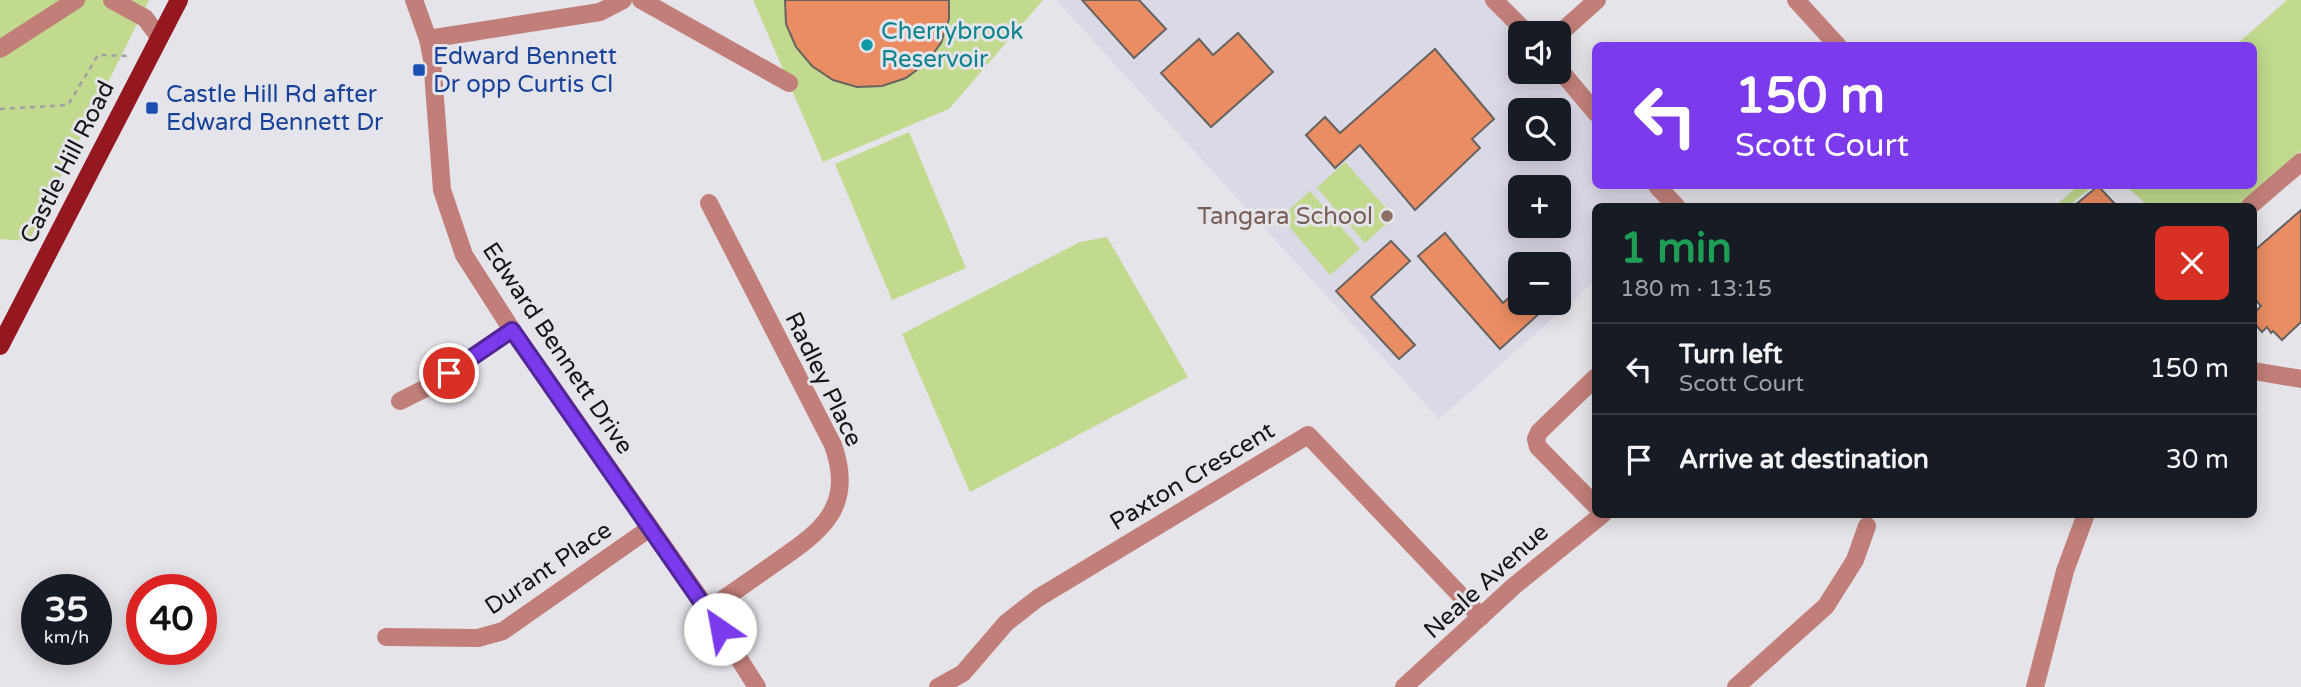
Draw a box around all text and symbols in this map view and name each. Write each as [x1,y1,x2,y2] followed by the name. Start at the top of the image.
[881,17,1023,74] place label: Cherrybrook Reservoir
[1508,21,1571,315] map controls
[1508,21,1571,84] button: sound
[859,37,875,53] marker: Cherrybrook Reservoir
[433,42,617,99] place label: Edward Bennett Dr opp Curtis Cl
[411,62,427,78] marker: Edward Bennett Dr opp Curtis Cl
[1735,67,1885,126] text: 150 m
[1620,70,1711,161] icon: left
[14,76,121,249] street label: Castle Hill Road
[166,80,384,137] place label: Castle Hill Rd after Edward Bennett Dr
[1508,98,1571,161] button: search
[144,100,160,116] marker: Castle Hill Rd after Edward Bennett Dr
[1735,127,1909,165] text: Scott Court
[1508,175,1571,238] button: +
[1197,202,1373,231] place label: Tangara School
[1379,208,1395,224] marker: Tangara School
[1620,223,1732,274] text: 1 min
[2155,226,2229,300] button: close
[476,237,639,460] street label: Edward Bennett Drive
[1508,252,1571,315] button: −
[1620,275,1772,303] text: 180 m · 13:15
[779,307,869,451] street label: Radley Place
[1679,339,1782,370] text: Turn left
[419,343,479,403] pin
[1620,350,1658,388] icon: left
[2149,353,2229,384] text: 150 m
[430,354,468,392] icon: arrive
[1679,370,1804,398] text: Scott Court
[1105,416,1280,537] street label: Paxton Crescent
[1620,441,1658,479] icon: arrive
[1679,444,1929,475] text: Arrive at destination
[2166,444,2229,475] text: 30 m
[479,515,617,621] street label: Durant Place
[1418,518,1555,645] street label: Neale Avenue
[126,574,217,665] speed limit sign: 40
[45,589,88,631] text: 35
[683,592,757,666] position arrow
[44,626,89,648] text: km/h

